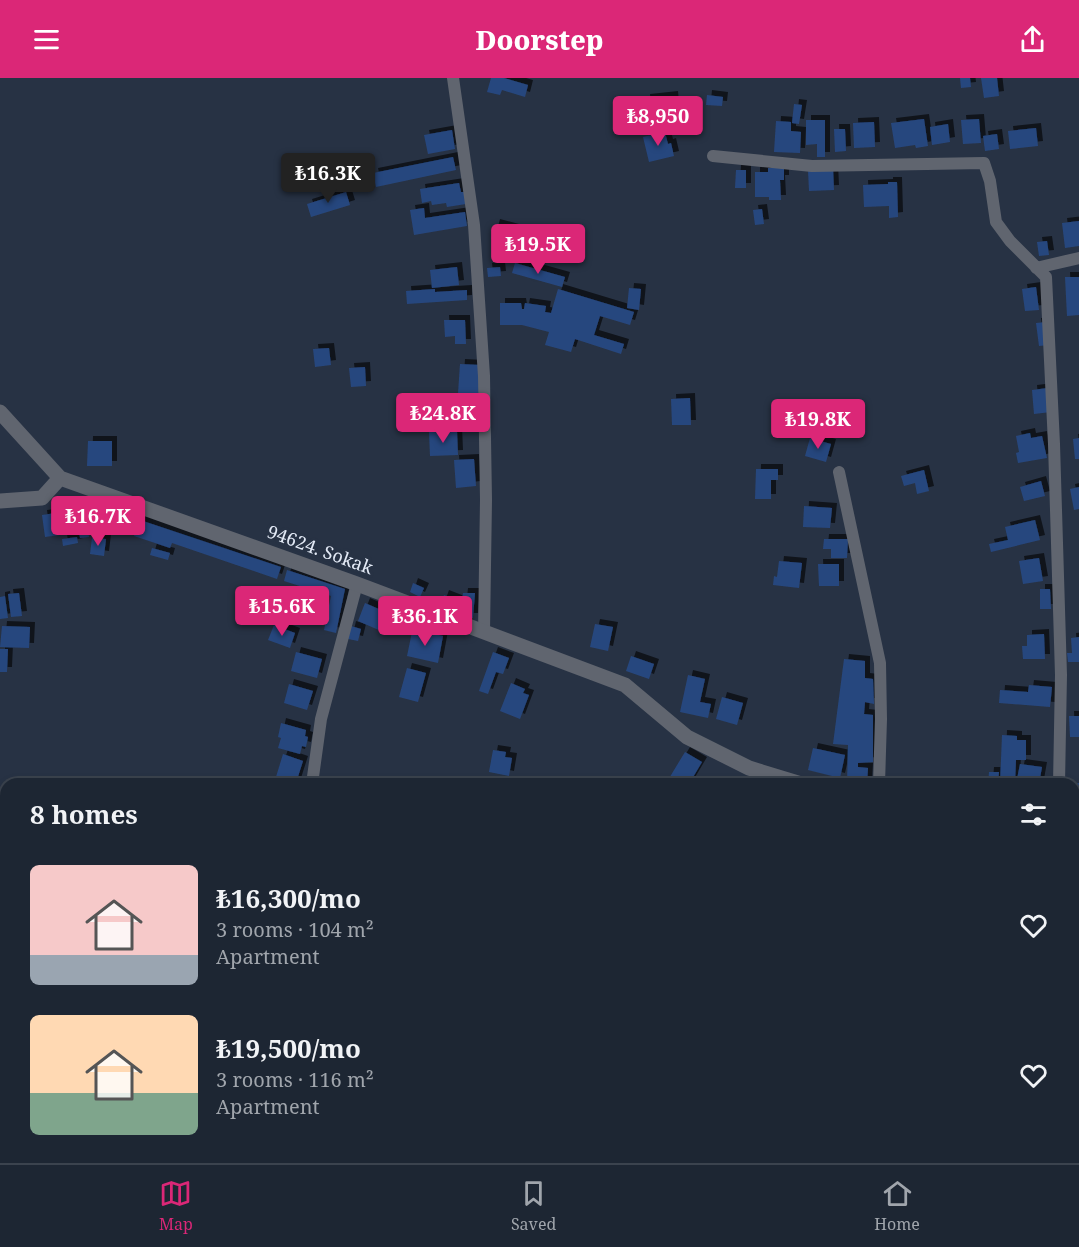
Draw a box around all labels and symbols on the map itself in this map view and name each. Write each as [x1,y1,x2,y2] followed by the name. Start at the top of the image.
[609,96,707,147] pin: ₺8,950
[279,153,377,204] pin: ₺16.3K
[489,224,587,275] pin: ₺19.5K
[394,393,492,444] pin: ₺24.8K
[769,399,867,450] pin: ₺19.8K
[49,496,147,547] pin: ₺16.7K
[264,519,377,579] street label: 94624. Sokak
[233,586,331,637] pin: ₺15.6K
[376,596,474,647] pin: ₺36.1K

